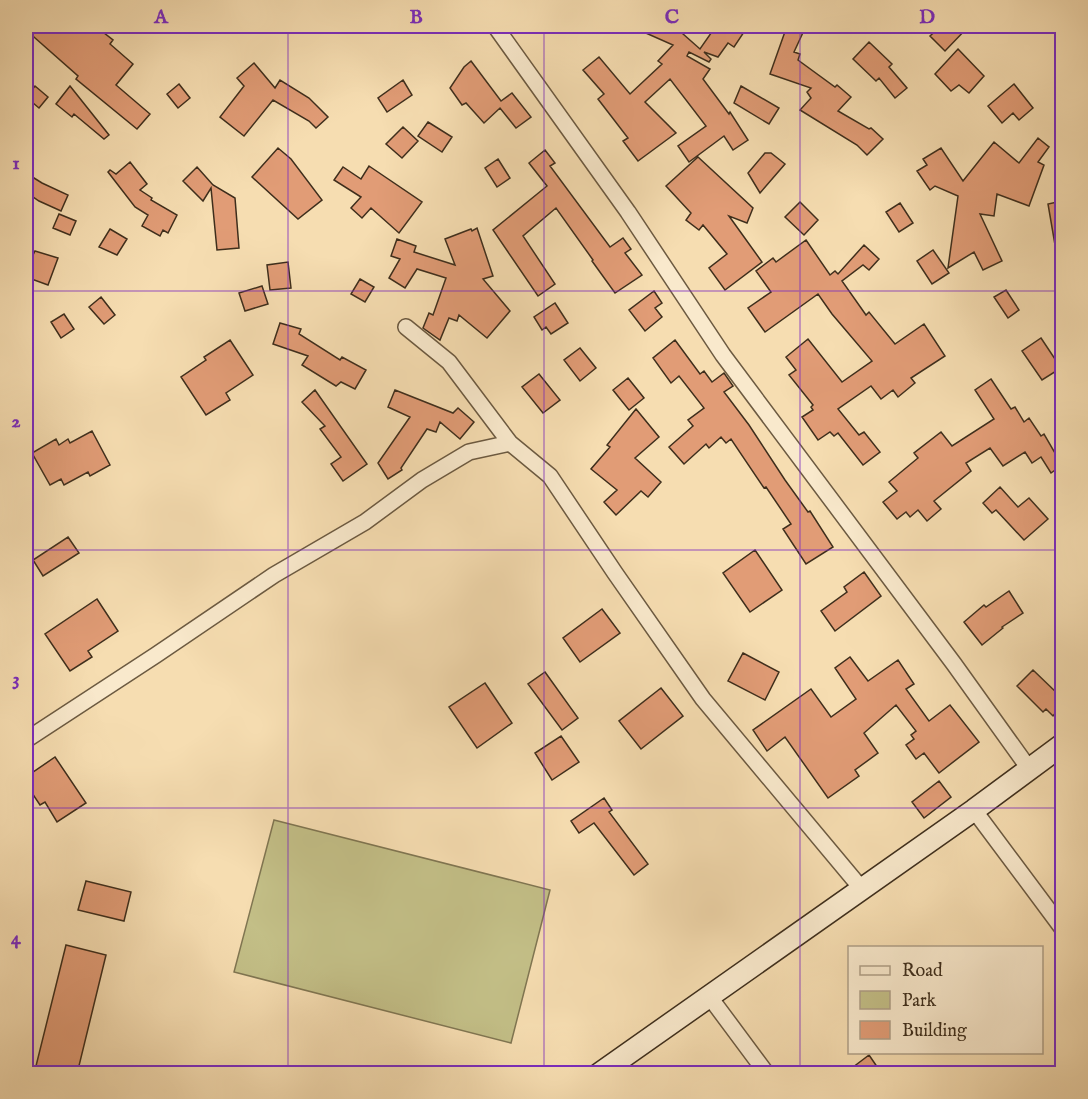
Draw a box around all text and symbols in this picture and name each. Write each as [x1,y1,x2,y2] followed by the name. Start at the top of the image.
[153,5,169,30] text: A
[409,5,423,30] text: B
[665,5,679,30] text: C
[919,5,935,30] text: D
[12,151,20,176] text: 1
[11,409,21,434] text: 2
[12,667,20,692] text: 3
[11,926,22,951] text: 4
[848,946,1043,1054] legend
[902,960,943,983] text: Road
[902,990,937,1013] text: Park
[902,1020,967,1043] text: Building

